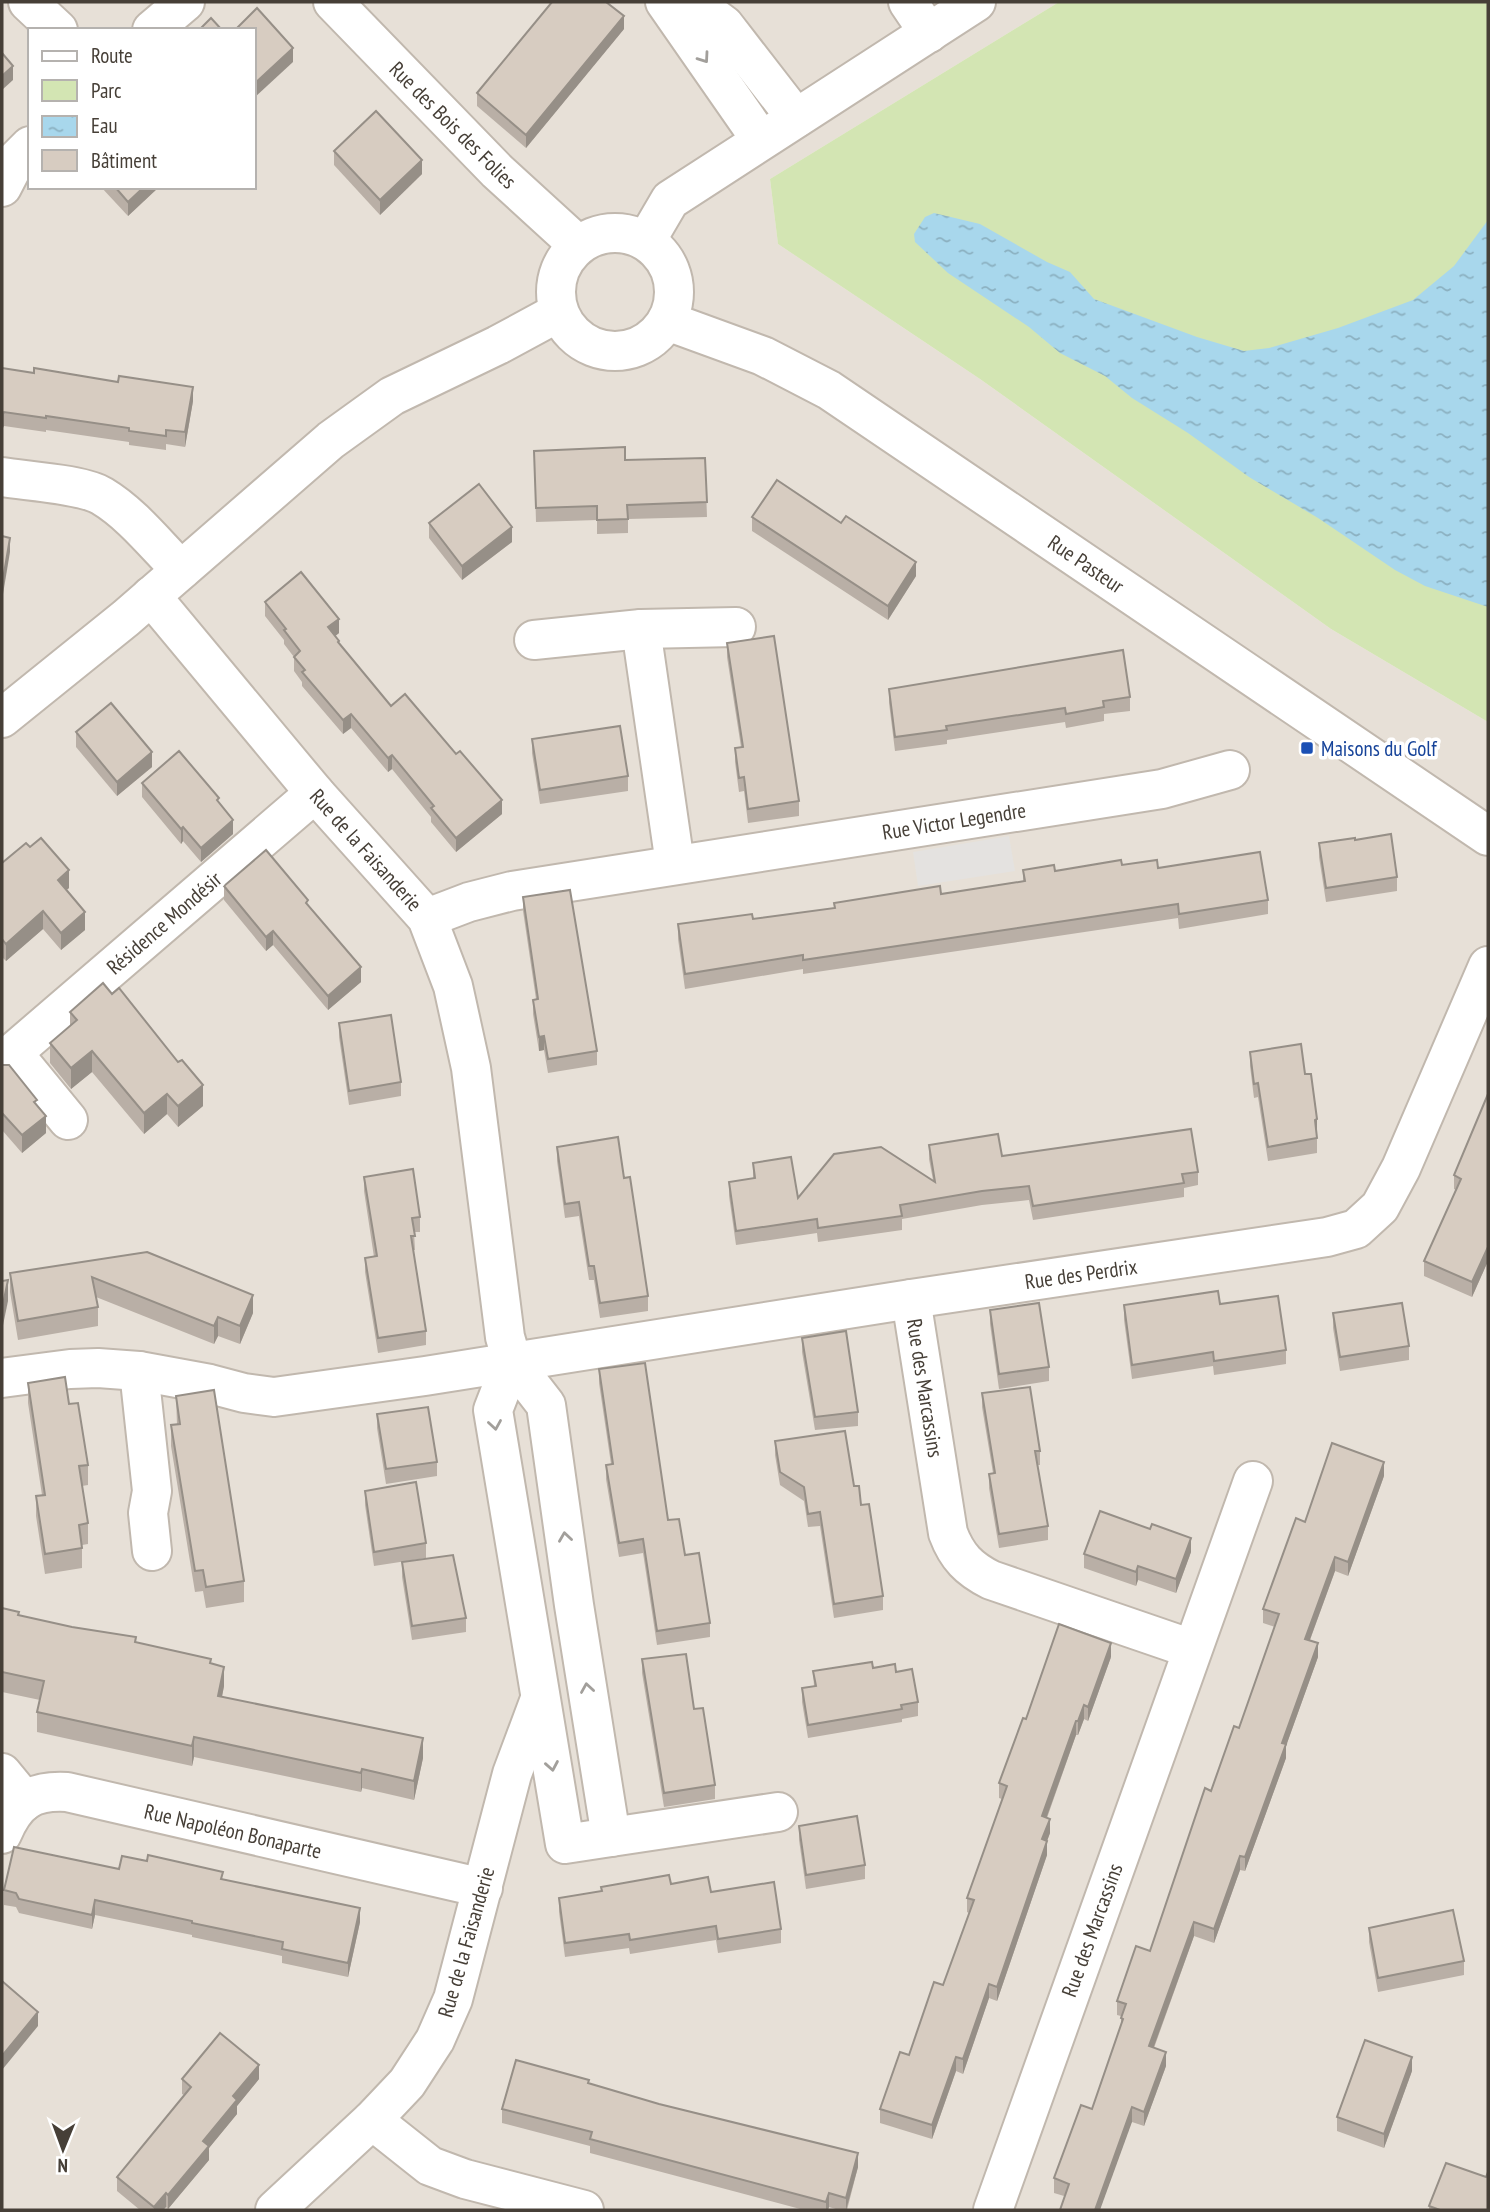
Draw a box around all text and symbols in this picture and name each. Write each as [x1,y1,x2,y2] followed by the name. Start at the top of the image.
[28,28,256,189] legend
[91,42,133,69] text: Route
[696,50,708,63] one-way arrow
[384,56,522,194] street label: Rue des Bois des Folies
[91,77,122,104] text: Parc
[91,112,118,139] text: Eau
[91,147,157,174] text: Bâtiment
[1043,529,1129,599] street label: Rue Pasteur
[1321,735,1437,762] place label: Maisons du Golf
[1299,740,1315,756] marker: Maisons du Golf
[304,783,428,917] street label: Rue de la Faisanderie
[880,796,1028,846] street label: Rue Victor Legendre
[101,866,227,980] street label: Résidence Mondésir
[1023,1253,1139,1295] street label: Rue des Perdrix
[901,1317,949,1459] street label: Rue des Marcassins
[487,1419,502,1431] one-way arrow
[557,1531,572,1543] one-way arrow
[580,1682,595,1694] one-way arrow
[544,1760,559,1772] one-way arrow
[142,1797,324,1865] street label: Rue Napoléon Bonaparte
[1055,1860,1129,2000] street label: Rue des Marcassins
[432,1864,500,2020] street label: Rue de la Faisanderie
[28,2114,98,2184] north arrow
[57,2154,68,2178] text: N

